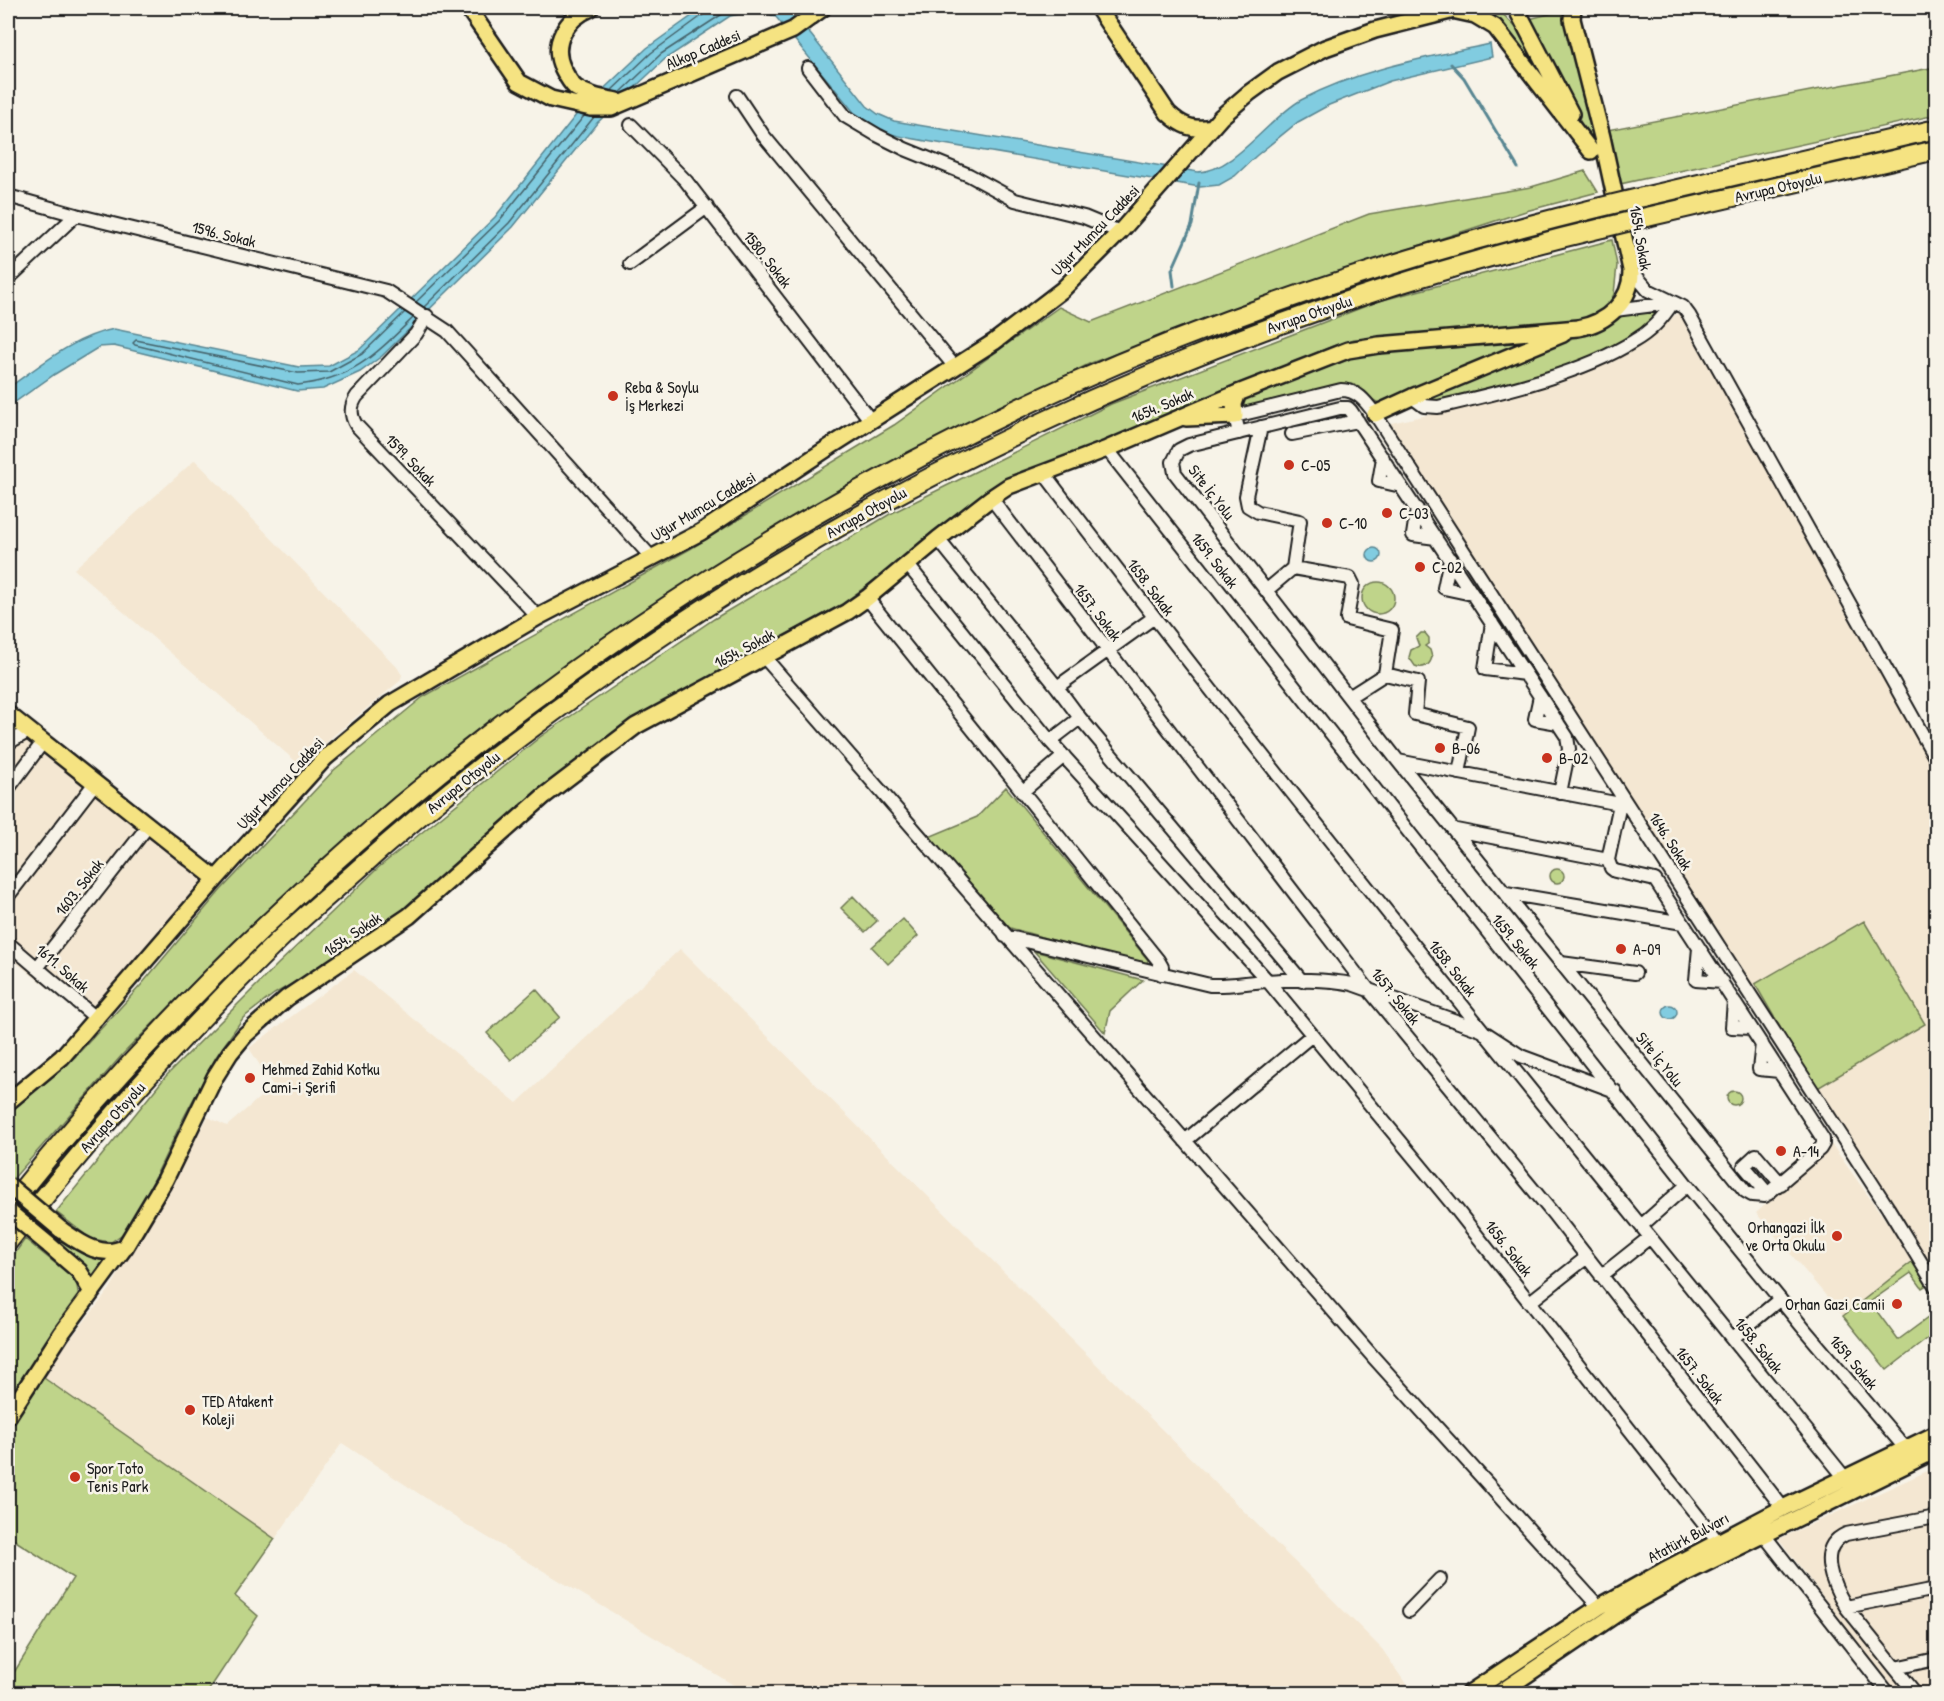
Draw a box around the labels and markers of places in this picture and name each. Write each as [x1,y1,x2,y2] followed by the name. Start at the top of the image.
[625,376,699,416] place label: Reba & Soylu İş Merkezi
[606,389,620,403] marker: Reba & Soylu İş Merkezi
[1301,454,1330,476] place label: C-05
[1282,458,1296,472] marker: C-05
[1399,502,1429,524] place label: C-03
[1380,506,1394,520] marker: C-03
[1339,512,1367,534] place label: C-10
[1320,516,1334,530] marker: C-10
[1432,556,1462,578] place label: C-02
[1413,560,1427,574] marker: C-02
[1452,737,1480,759] place label: B-06
[1433,741,1447,755] marker: B-06
[1559,747,1589,769] place label: B-02
[1540,751,1554,765] marker: B-02
[1633,938,1660,960] place label: A-09
[1614,942,1628,956] marker: A-09
[262,1058,380,1098] place label: Mehmed Zahid Kotku Cami-i Şerifi
[243,1071,257,1085] marker: Mehmed Zahid Kotku Cami-i Şerifi
[1793,1140,1819,1162] place label: A-14
[1774,1144,1788,1158] marker: A-14
[1745,1216,1826,1256] place label: Orhangazi İlk ve Orta Okulu
[1830,1229,1844,1243] marker: Orhangazi İlk ve Orta Okulu
[1785,1293,1885,1315] place label: Orhan Gazi Camii
[1890,1297,1904,1311] marker: Orhan Gazi Camii
[202,1390,274,1430] place label: TED Atakent Koleji
[183,1403,197,1417] marker: TED Atakent Koleji
[87,1457,149,1497] place label: Spor Toto Tenis Park
[68,1470,82,1484] marker: Spor Toto Tenis Park

